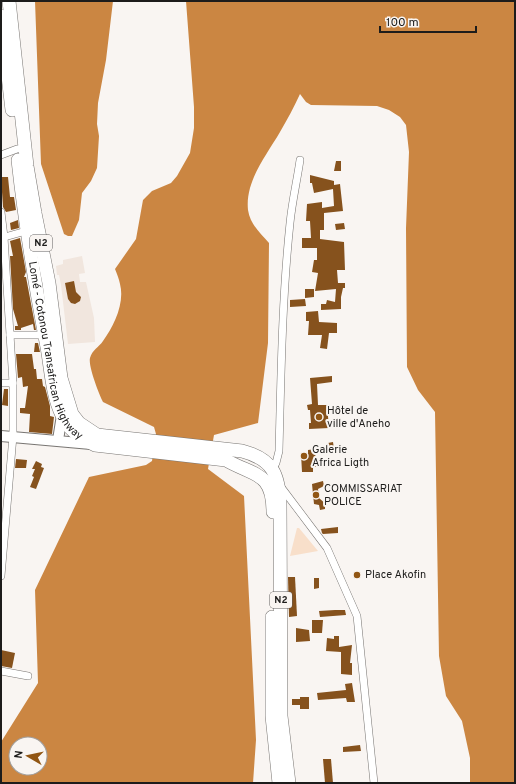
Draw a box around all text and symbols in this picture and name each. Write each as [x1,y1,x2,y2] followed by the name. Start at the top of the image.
[380,8,476,34] scale bar
[386,15,419,31] text: 100 m
[30,235,52,251] road number: N2
[25,260,86,443] street label: Lomé - Cotonou Transafrican Highway
[327,404,390,431] place label: Hôtel de ville d'Aneho
[314,412,324,422] marker: Hôtel de ville d'Aneho
[312,443,369,470] place label: Galerie Africa Ligth
[299,451,309,461] marker: Galerie Africa Ligth
[324,482,403,509] place label: COMMISSARIAT POLICE
[311,490,321,500] marker: COMMISSARIAT POLICE
[365,568,426,582] place label: Place Akofin
[352,570,362,580] marker: Place Akofin
[270,592,292,608] road number: N2
[8,736,48,776] north arrow
[12,750,27,760] text: N

